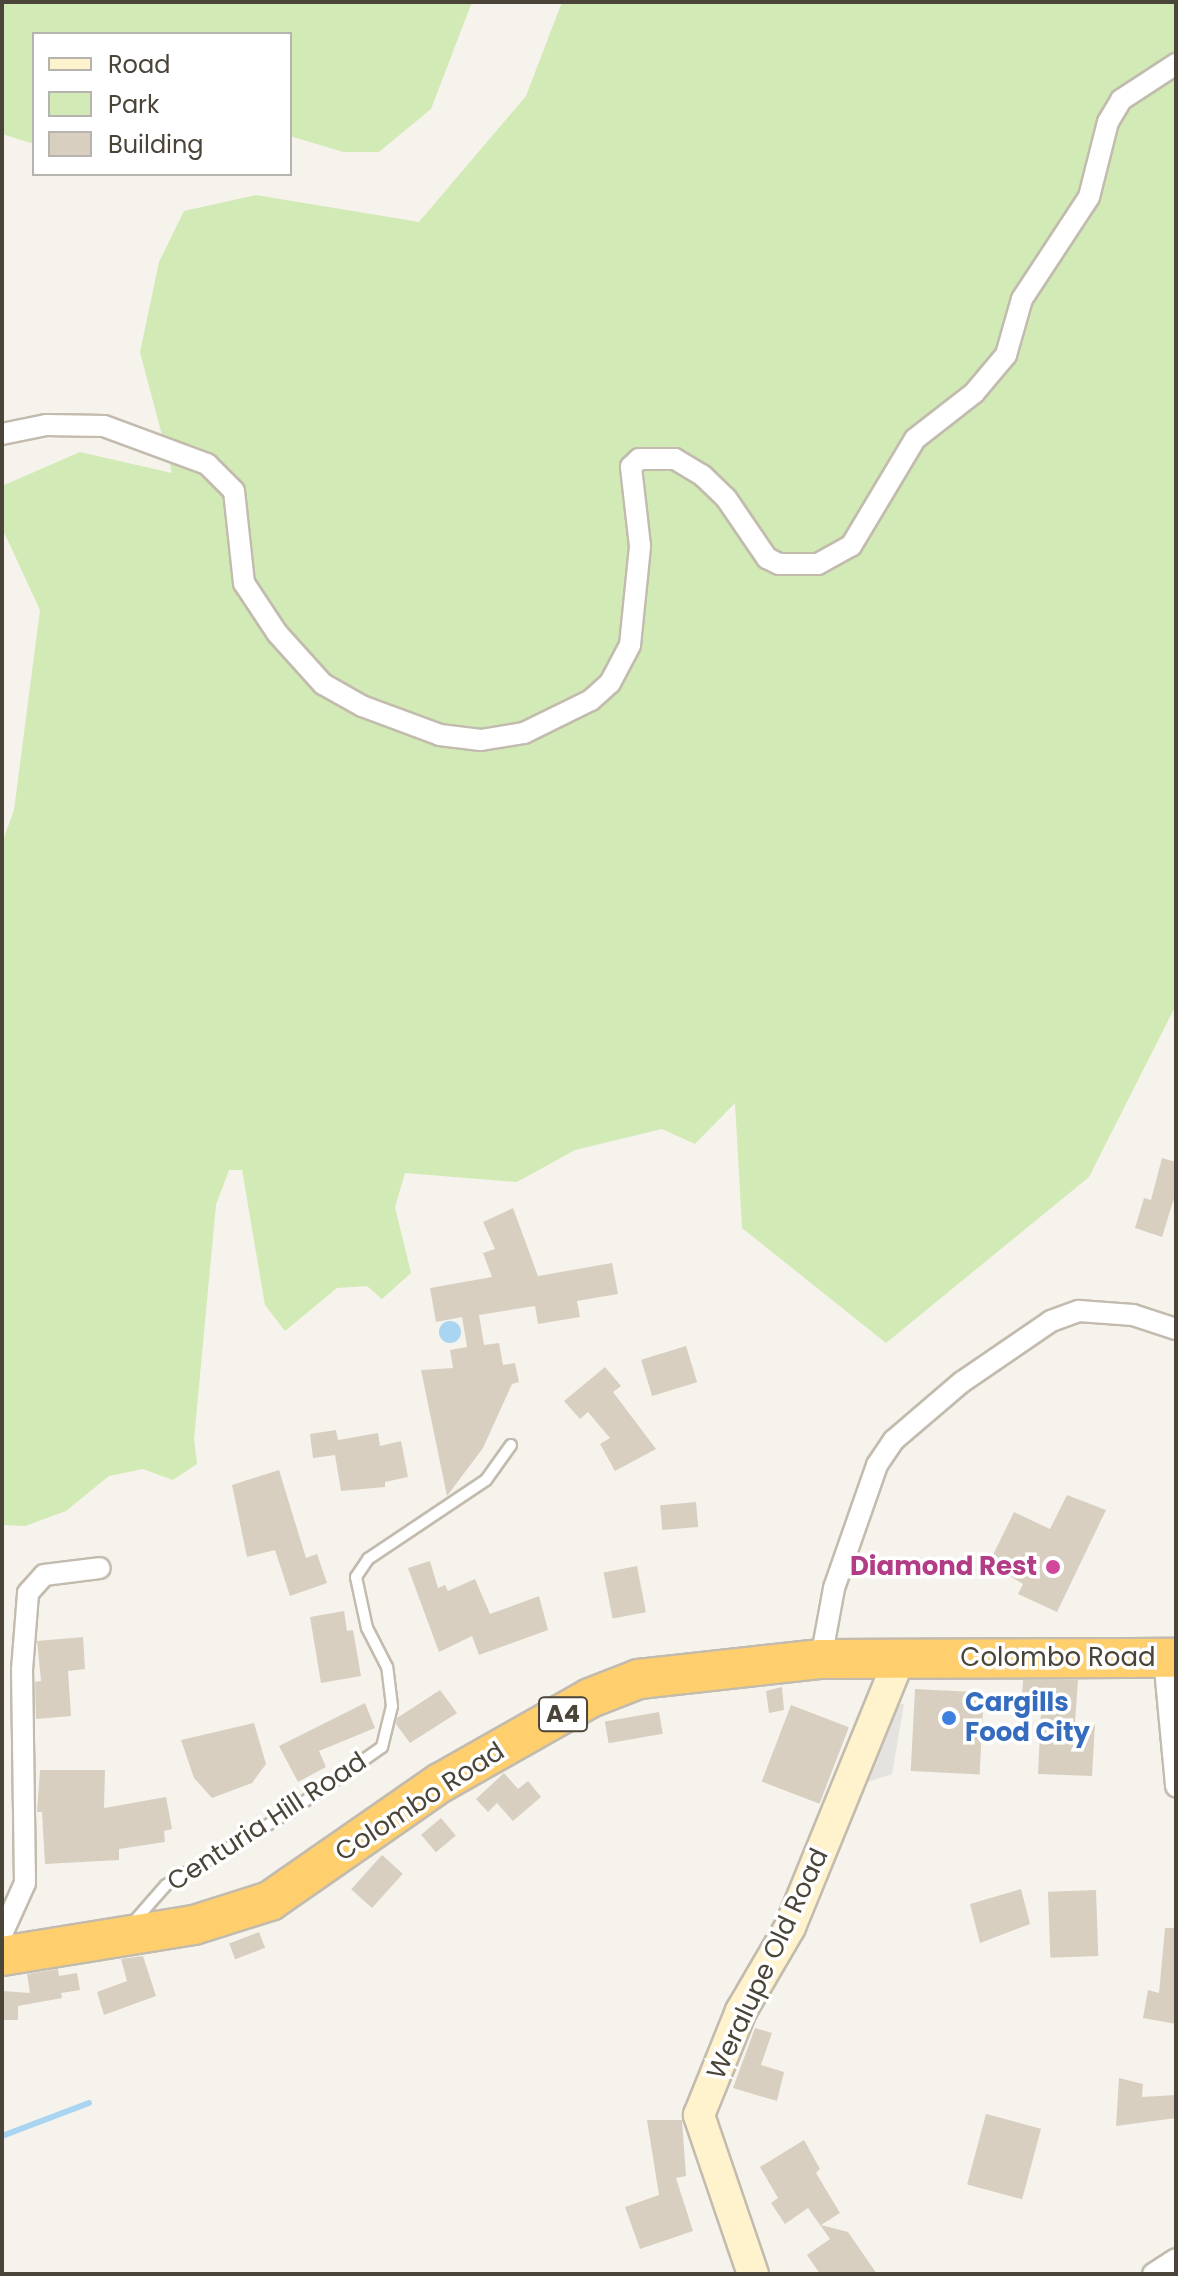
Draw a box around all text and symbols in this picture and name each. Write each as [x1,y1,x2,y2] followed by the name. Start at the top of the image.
[32,32,292,176] legend
[108,48,170,81] text: Road
[108,88,159,121] text: Park
[108,128,204,161] text: Building
[850,1551,1037,1583] place label: Diamond Rest
[1044,1558,1062,1576] marker: Diamond Rest
[960,1642,1156,1674] street label: Colombo Road
[965,1687,1090,1748] place label: Cargills Food City
[537,1694,589,1734] road number: A4
[940,1709,958,1727] marker: Cargills Food City
[330,1736,510,1868] street label: Colombo Road
[162,1746,372,1898] street label: Centuria Hill Road
[701,1843,835,2085] street label: Weralupe Old Road

